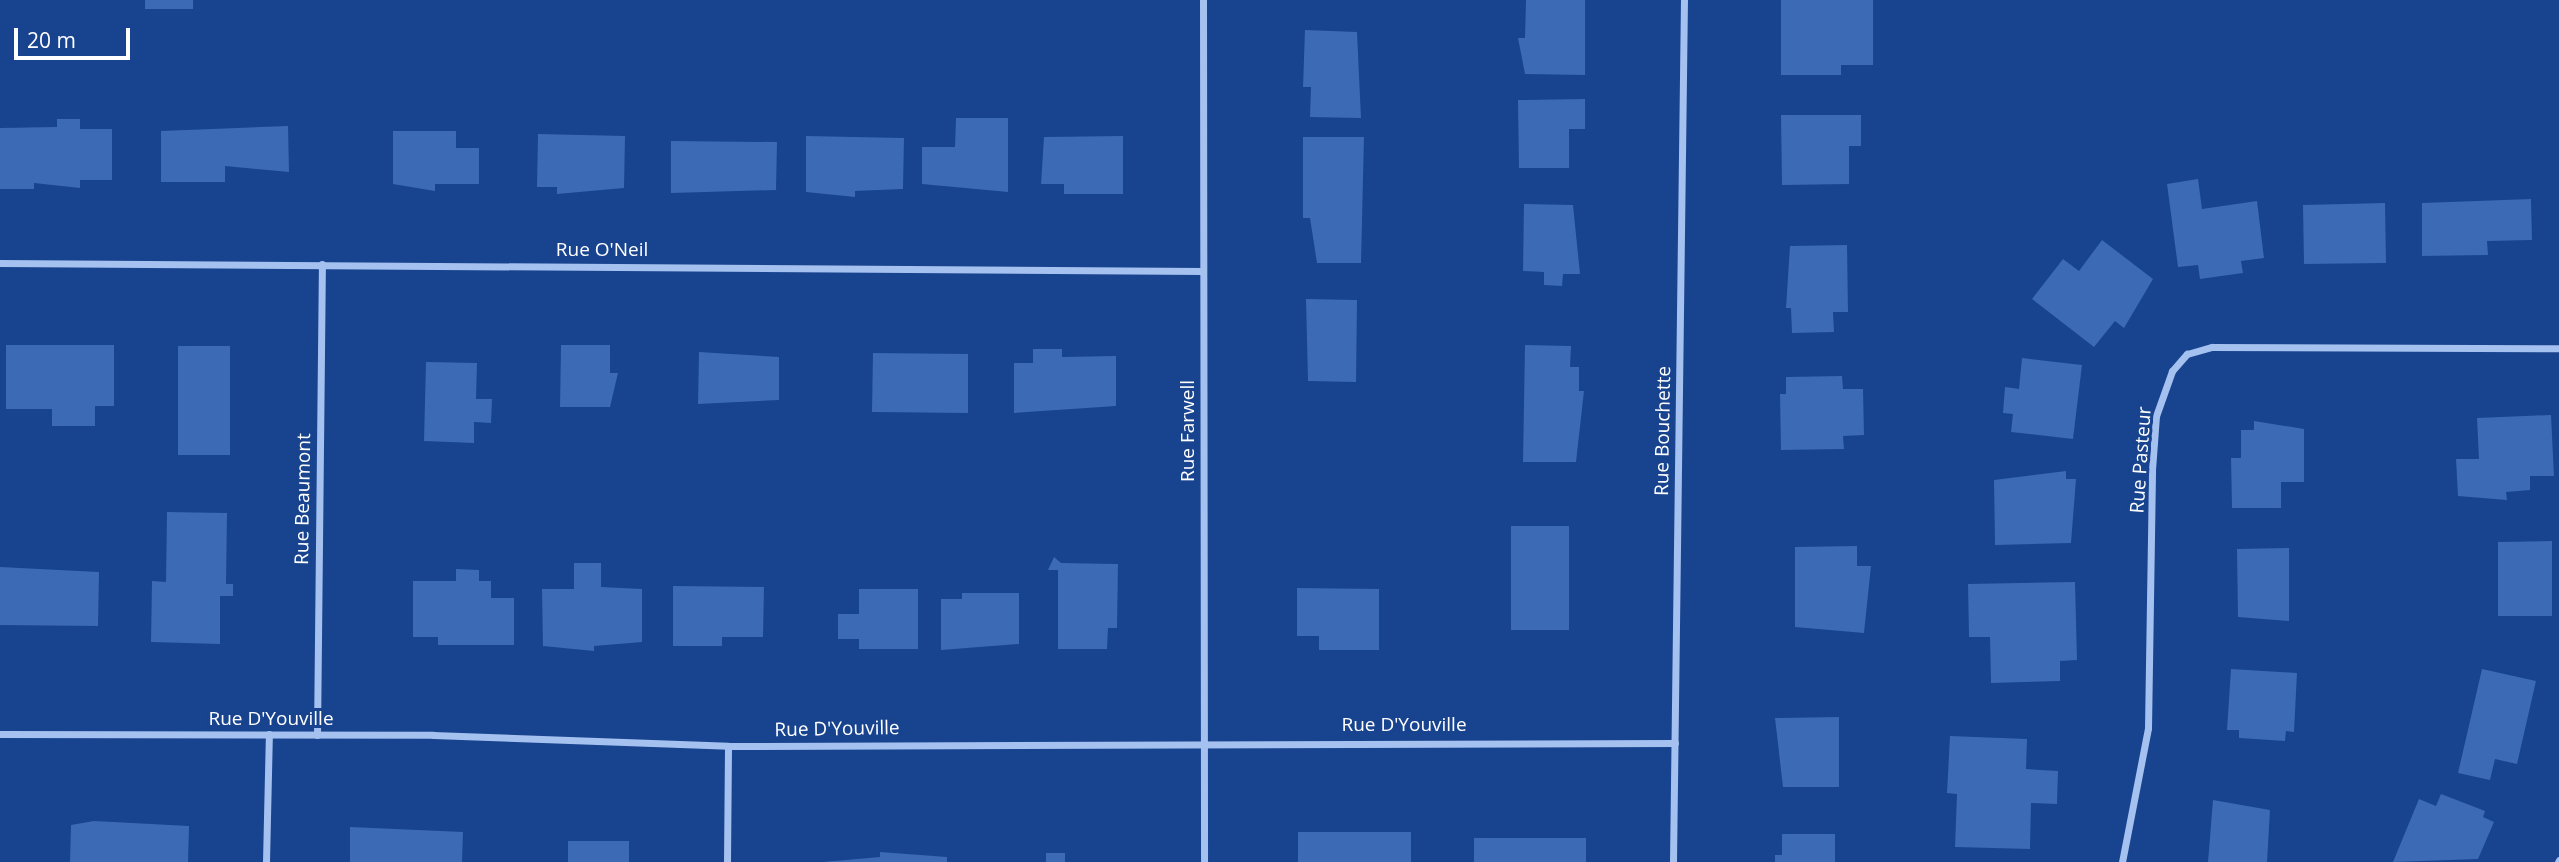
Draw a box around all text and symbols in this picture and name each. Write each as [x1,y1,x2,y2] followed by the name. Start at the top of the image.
[18,14,133,58] scale bar
[27,26,76,54] text: 20 m
[556,239,648,261] street label: Rue O'Neil
[1650,366,1676,496] street label: Rue Bouchette
[1177,380,1199,482] street label: Rue Farwell
[2126,406,2156,514] street label: Rue Pasteur
[290,433,316,565] street label: Rue Beaumont
[208,708,334,730] street label: Rue D'Youville
[1341,714,1467,736] street label: Rue D'Youville
[774,717,900,741] street label: Rue D'Youville

